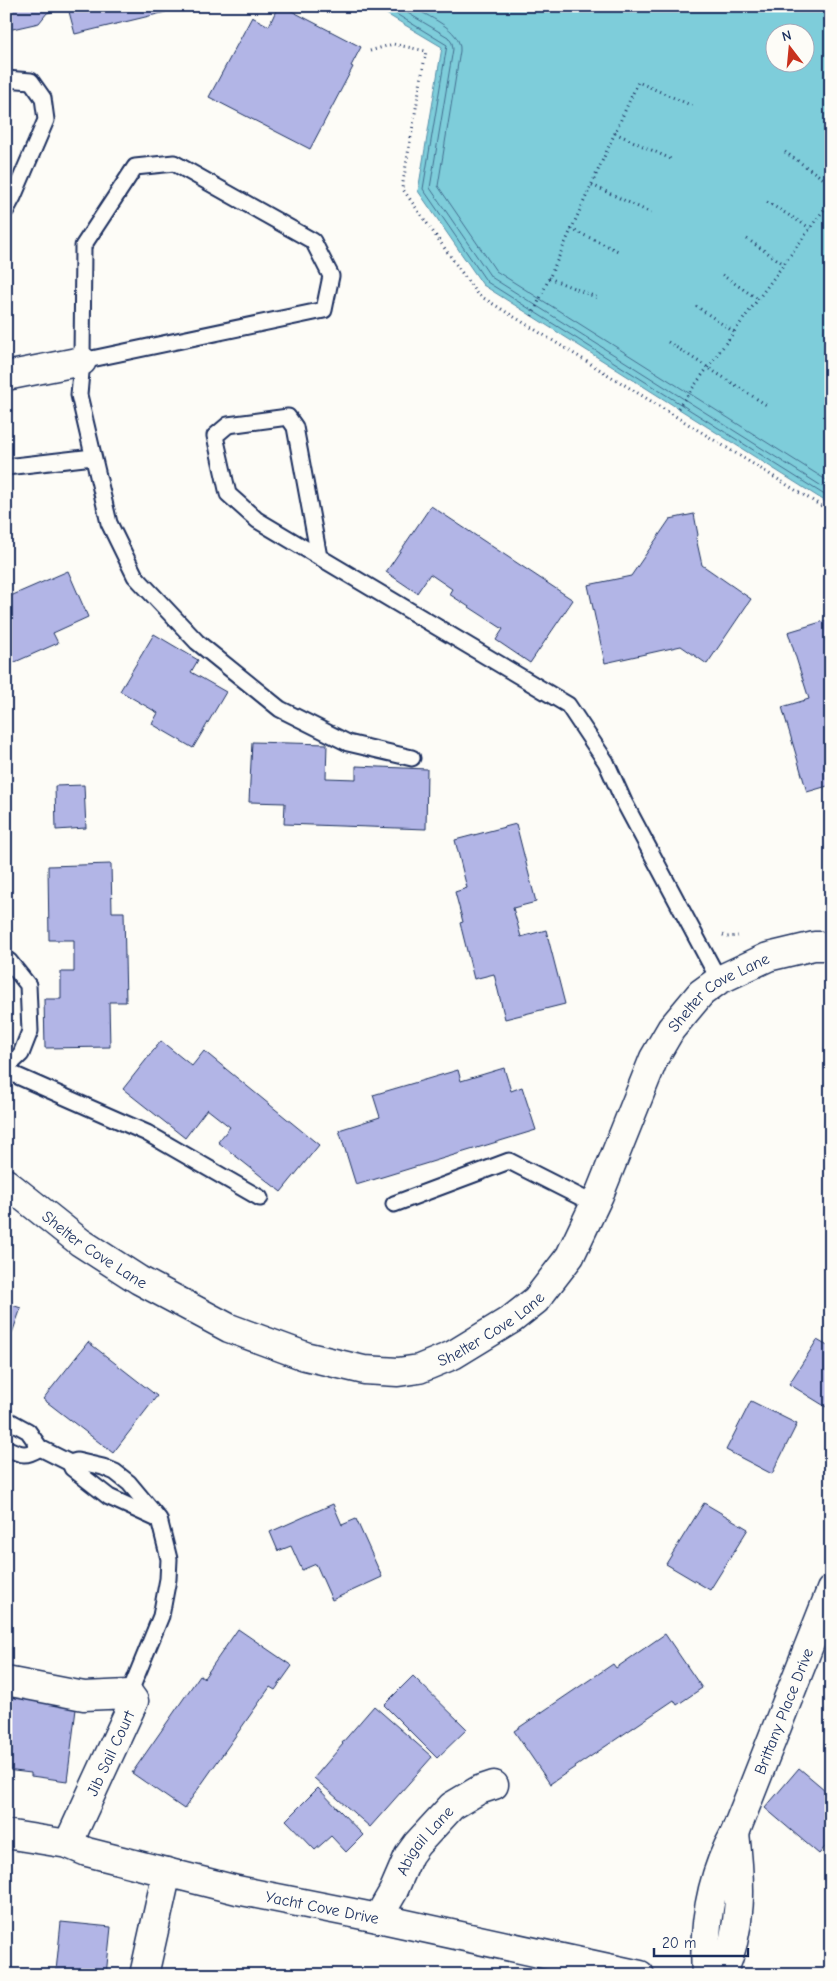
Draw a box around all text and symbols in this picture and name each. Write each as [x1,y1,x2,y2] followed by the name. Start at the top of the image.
[764,22,814,72] north arrow
[780,27,793,45] text: N
[665,950,772,1036] street label: Shelter Cove Lane
[38,1207,150,1293] street label: Shelter Cove Lane
[435,1289,549,1370] street label: Shelter Cove Lane
[751,1646,817,1777] street label: Brittany Place Drive
[83,1708,139,1799] street label: Jib Sail Court
[393,1803,457,1878] street label: Abigail Lane
[264,1888,380,1928] street label: Yacht Cove Drive
[654,1926,748,1958] scale bar
[662,1934,696,1952] text: 20 m

